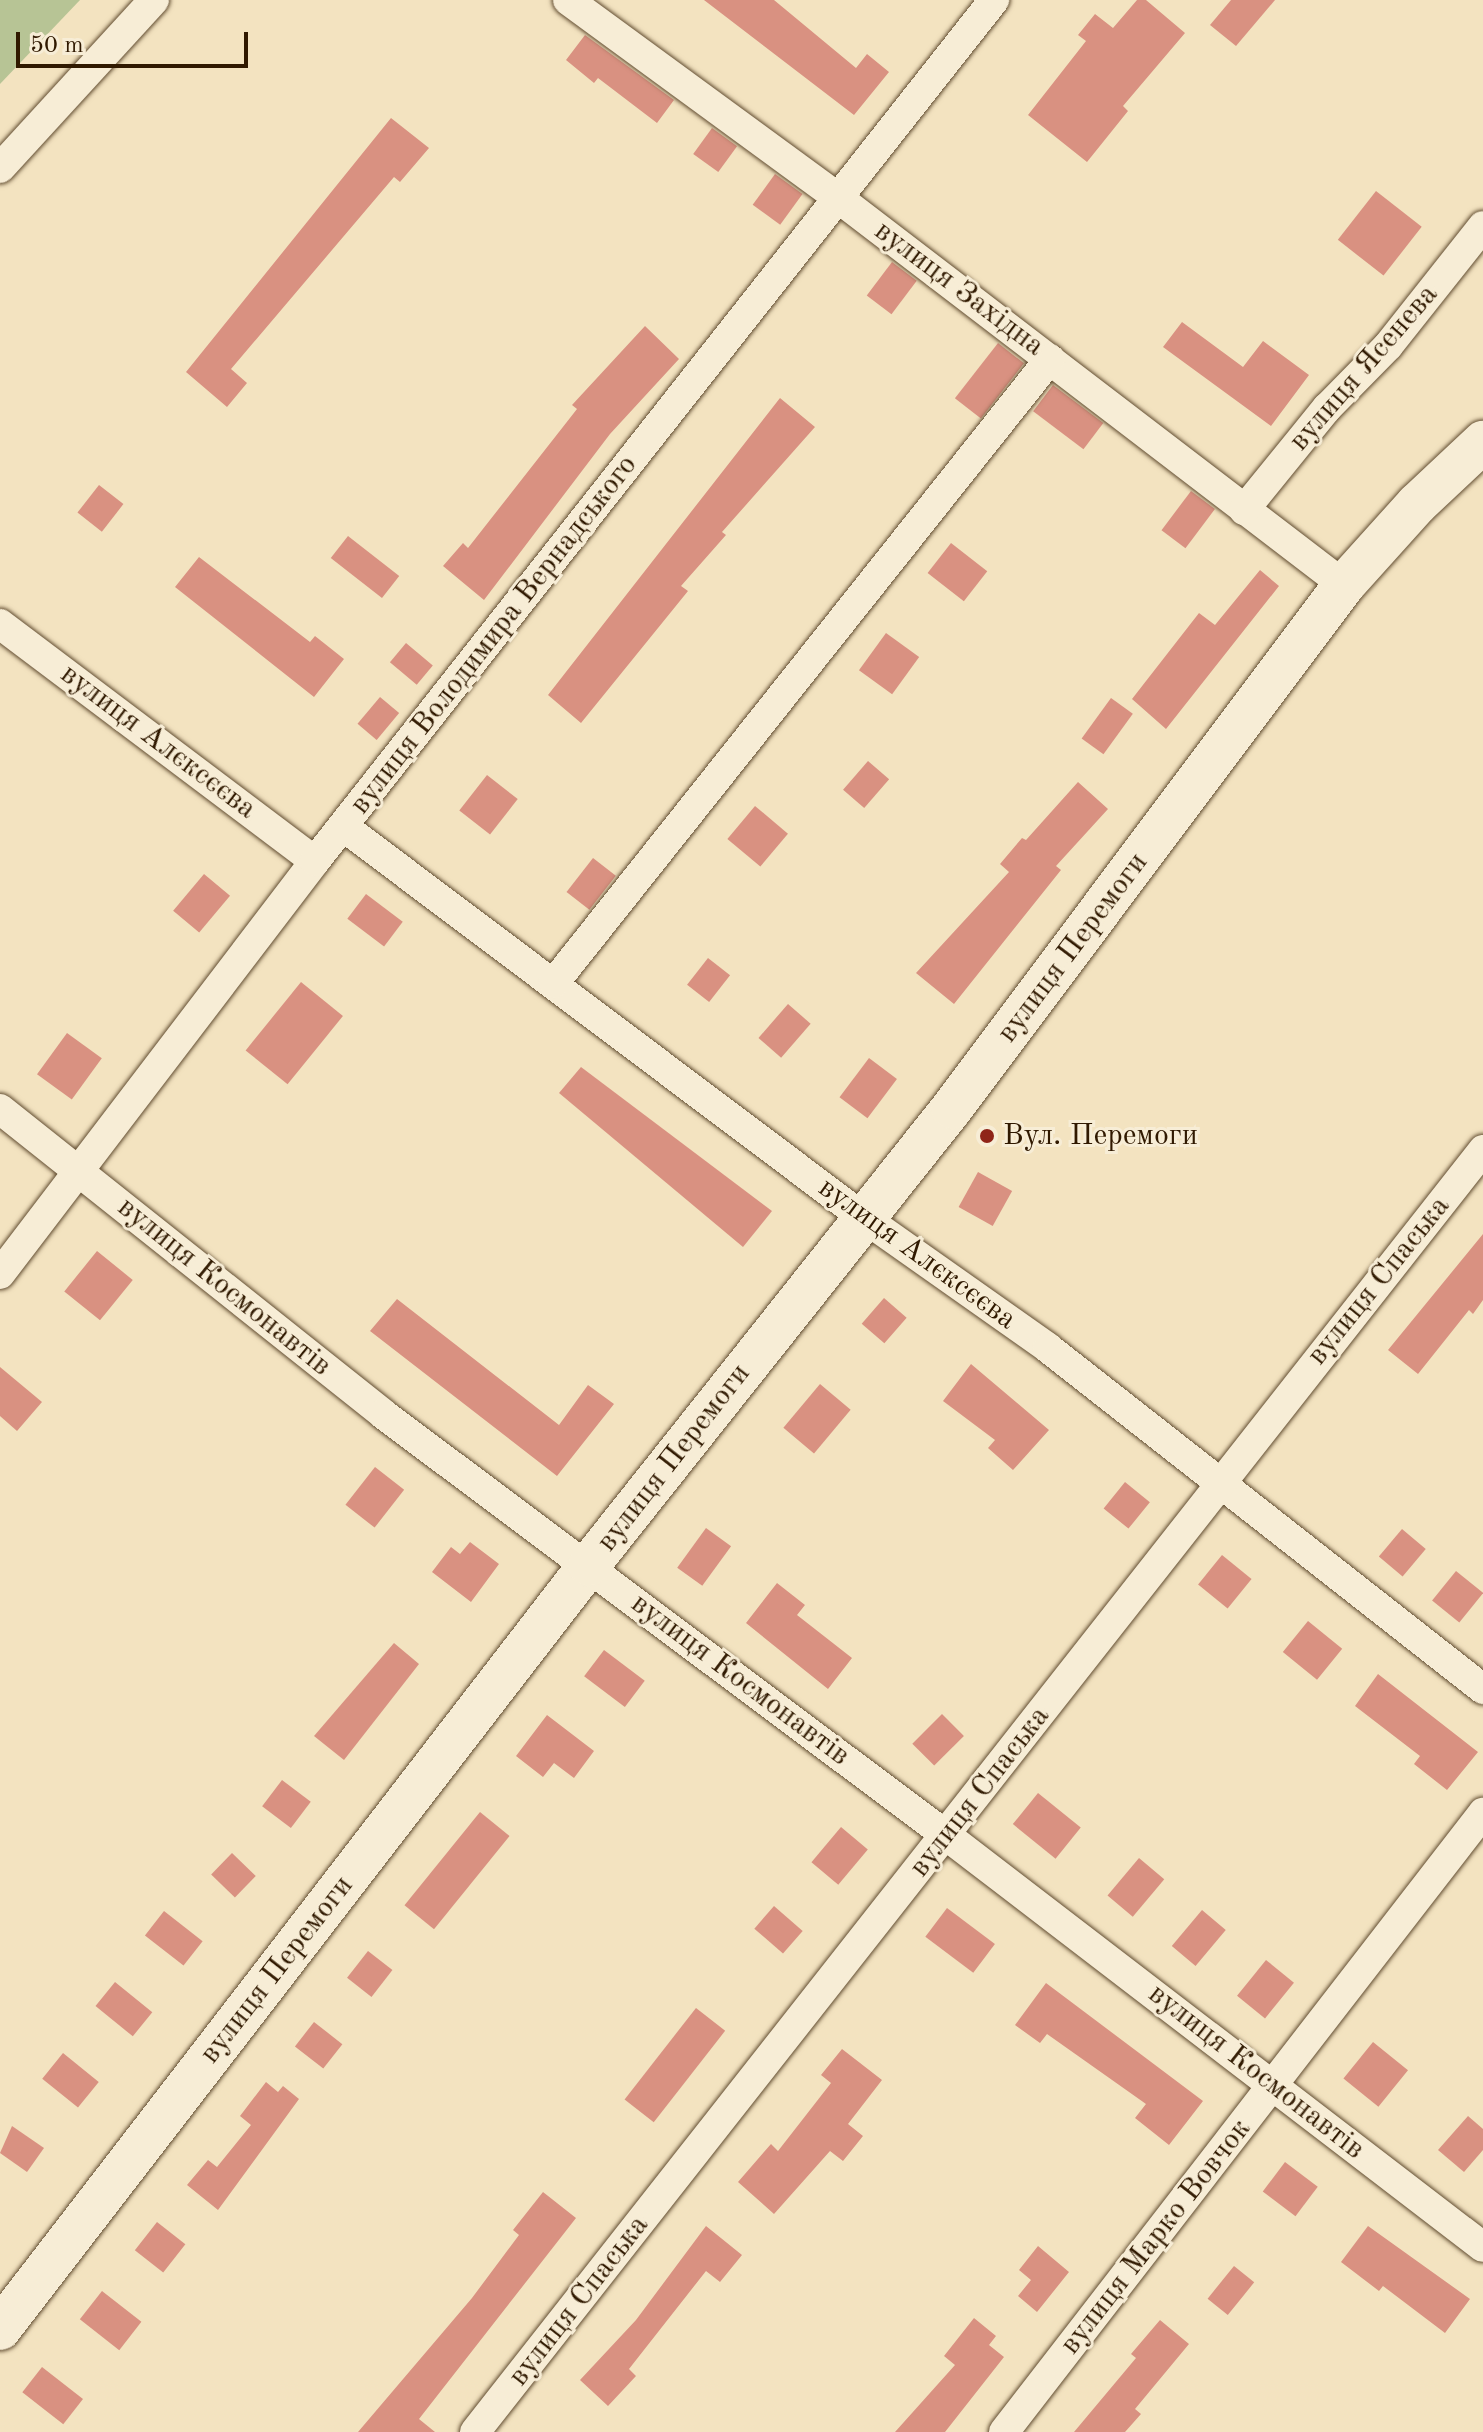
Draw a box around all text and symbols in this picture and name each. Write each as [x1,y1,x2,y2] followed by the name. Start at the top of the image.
[20,16,252,66] scale bar
[30,34,84,58] text: 50 m
[867,213,1051,365] street label: вулиця Західна
[1282,277,1446,459] street label: вулиця Ясенева
[343,448,645,822] street label: вулиця Володимира Вернадського
[53,657,263,827] street label: вулиця Алєксєєва
[990,846,1156,1050] street label: вулиця Перемоги
[1003,1118,1198,1154] place label: Вул. Перемоги
[978,1127,996,1145] marker: Вул. Перемоги
[811,1170,1023,1338] street label: вулиця Алєксєєва
[1300,1189,1458,1373] street label: вулиця Спаська
[110,1190,338,1384] street label: вулиця Космонавтів
[589,1357,759,1559] street label: вулиця Перемоги
[624,1586,856,1774] street label: вулиця Космонавтів
[902,1699,1058,1885] street label: вулиця Спаська
[192,1869,362,2071] street label: вулиця Перемоги
[1141,1976,1371,2168] street label: вулиця Космонавтів
[1053,2112,1259,2362] street label: вулиця Марко Вовчок
[501,2208,657,2394] street label: вулиця Спаська

